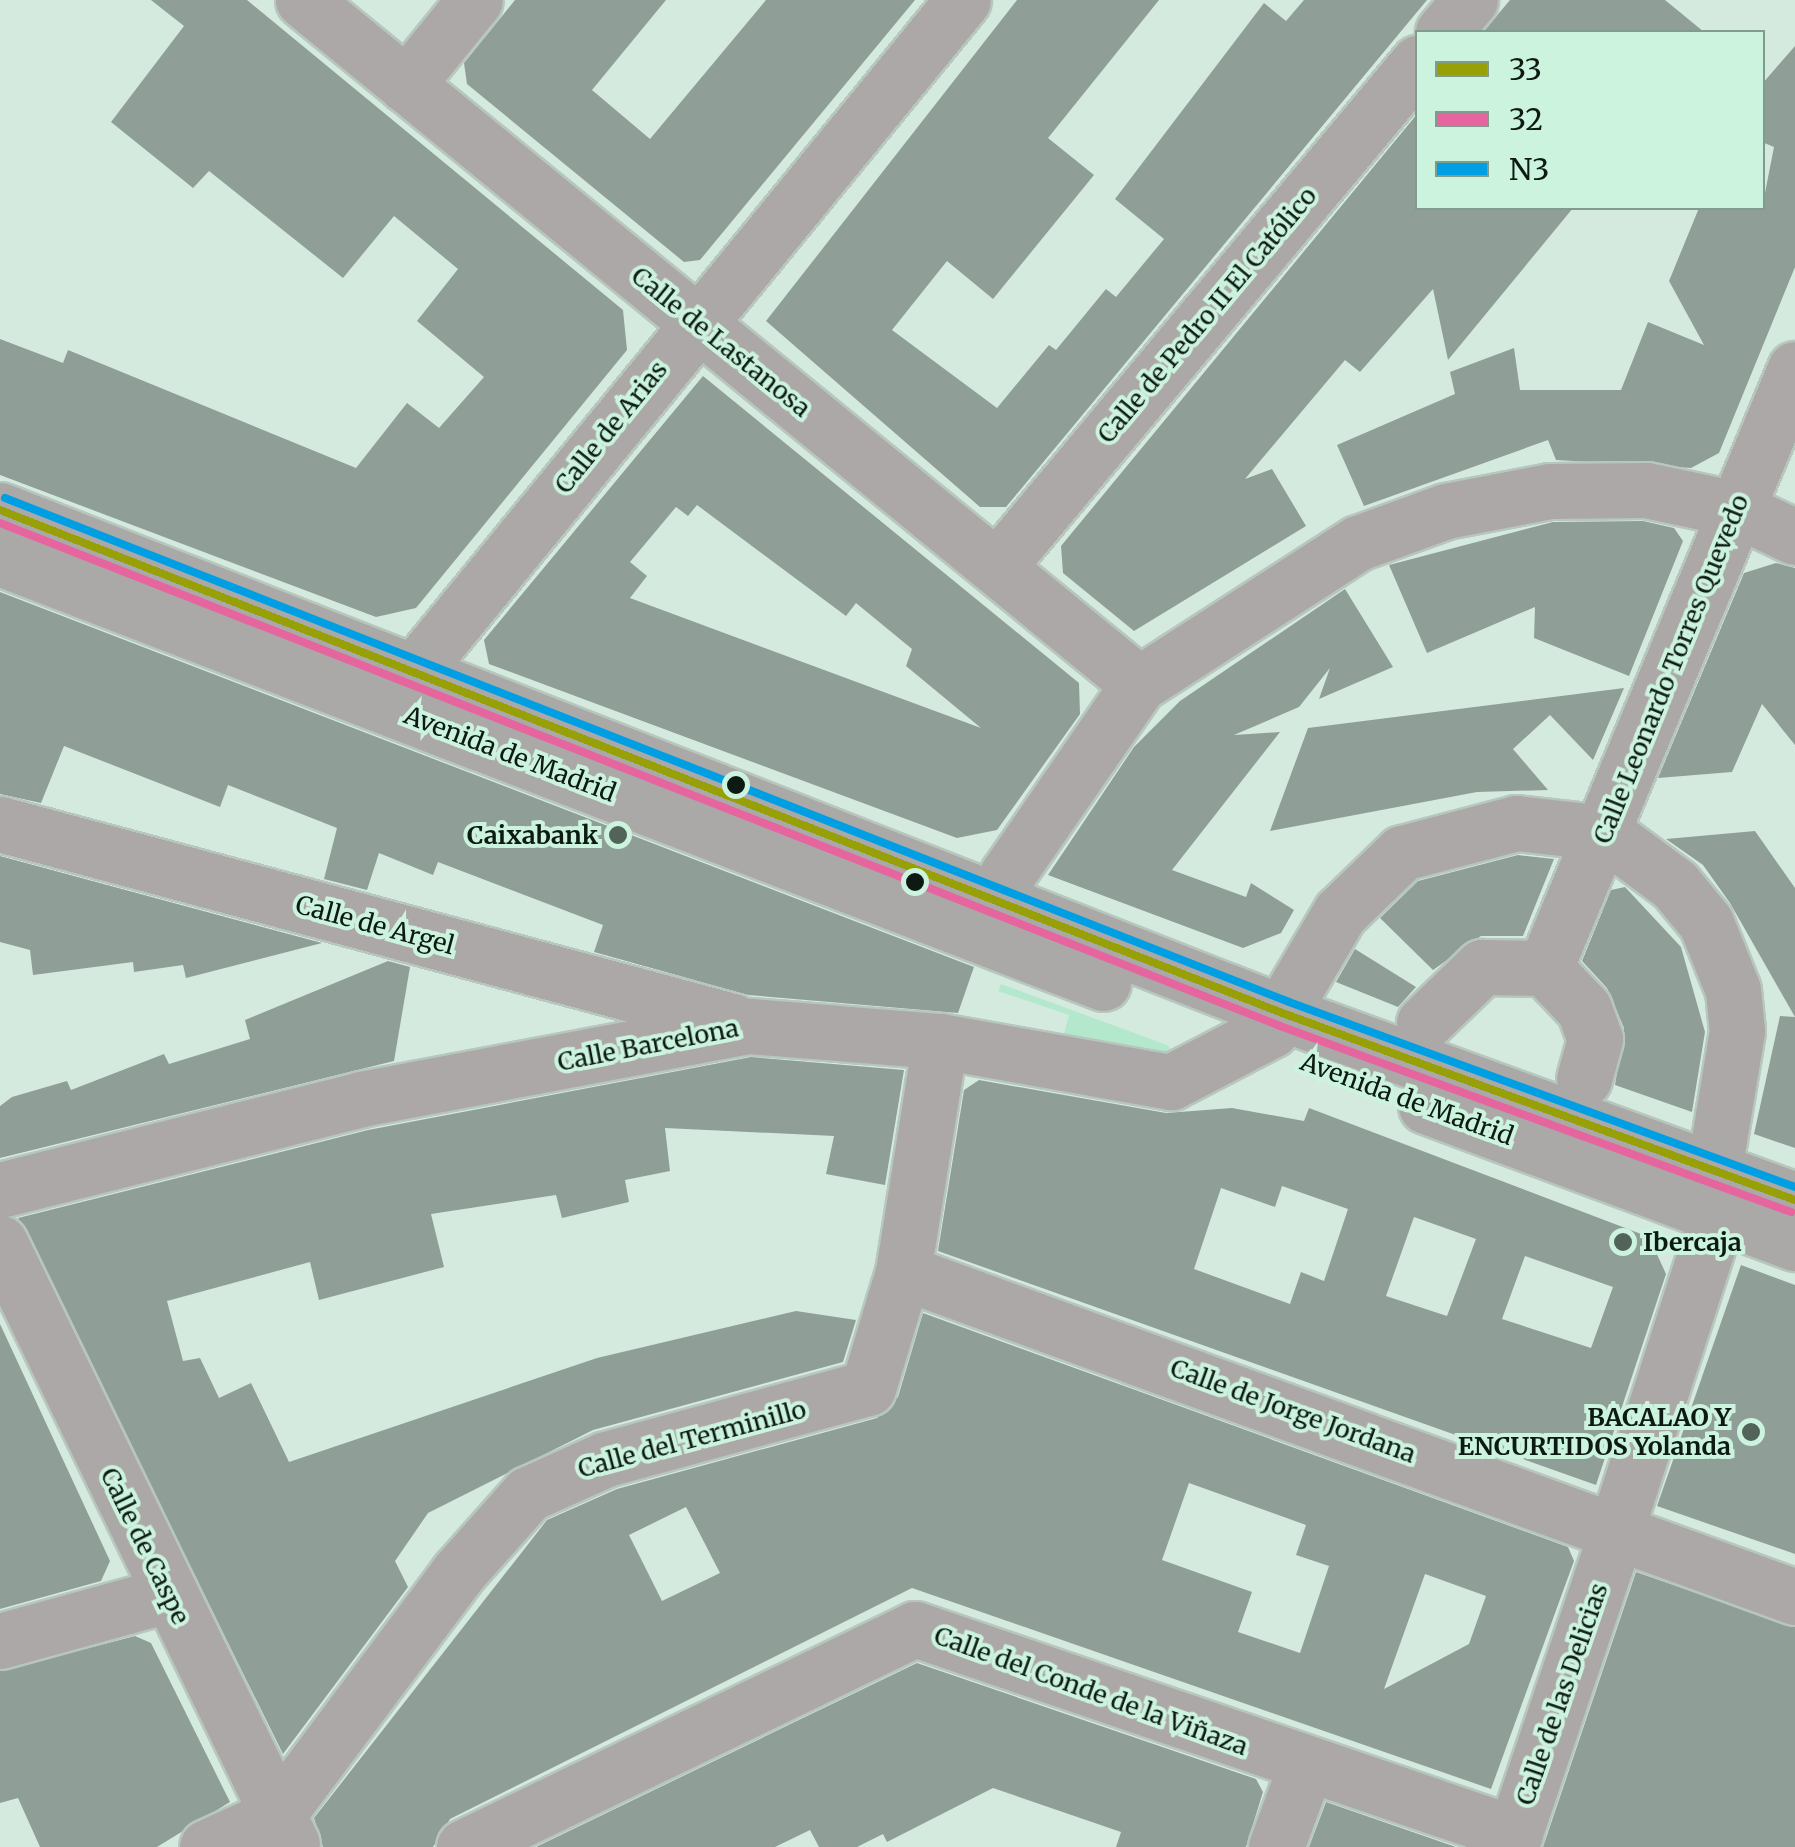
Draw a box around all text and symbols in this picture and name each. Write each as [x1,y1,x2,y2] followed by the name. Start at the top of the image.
[1415,30,1765,210] legend
[1509,50,1542,88] text: 33
[1509,100,1543,138] text: 32
[1509,150,1549,188] text: N3
[1091,181,1323,449] street label: Calle de Pedro II El Católico
[626,261,816,423] street label: Calle de Lastanosa
[548,355,674,499] street label: Calle de Arias
[1587,490,1755,848] street label: Calle Leonardo Torres Quevedo
[400,700,620,808] street label: Avenida de Madrid
[726,775,746,795] unlabelled marker
[467,820,598,850] place label: Caixabank
[607,824,629,846] marker: Caixabank
[905,872,925,892] unlabelled marker
[292,889,458,961] street label: Calle de Argel
[555,1013,741,1077] street label: Calle Barcelona
[1297,1047,1517,1151] street label: Avenida de Madrid
[1643,1227,1742,1257] place label: Ibercaja
[1612,1231,1634,1253] marker: Ibercaja
[1166,1353,1420,1469] street label: Calle de Jorge Jordana
[575,1394,809,1484] street label: Calle del Terminillo
[1458,1403,1731,1462] place label: BACALAO Y ENCURTIDOS Yolanda
[1740,1421,1762,1443] marker: BACALAO Y ENCURTIDOS Yolanda
[94,1463,196,1629] street label: Calle de Caspe
[1510,1579,1614,1809] street label: Calle de las Delicias
[930,1620,1252,1762] street label: Calle del Conde de la Viñaza

